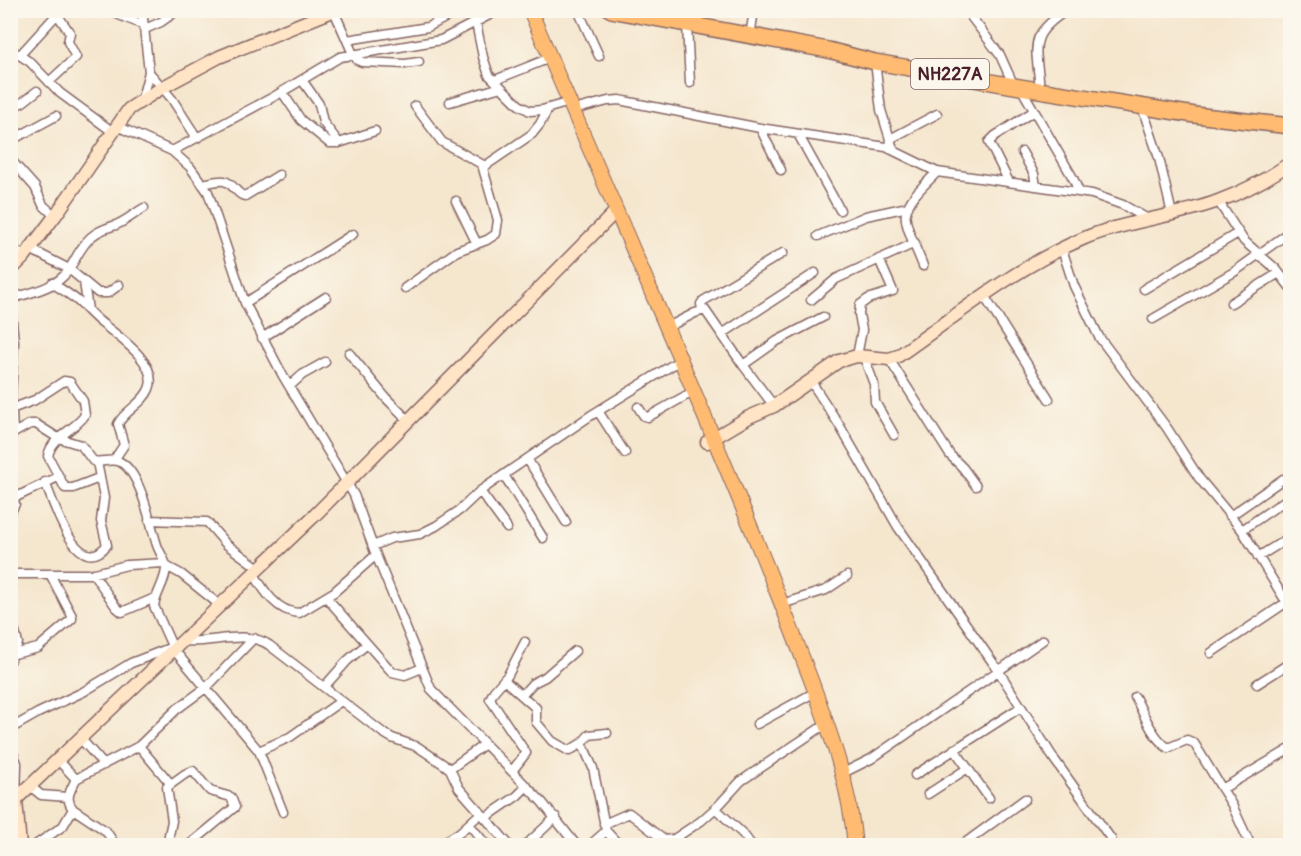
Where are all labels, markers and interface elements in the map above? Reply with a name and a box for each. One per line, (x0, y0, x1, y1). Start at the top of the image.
road number: NH227A (911, 59, 989, 89)

